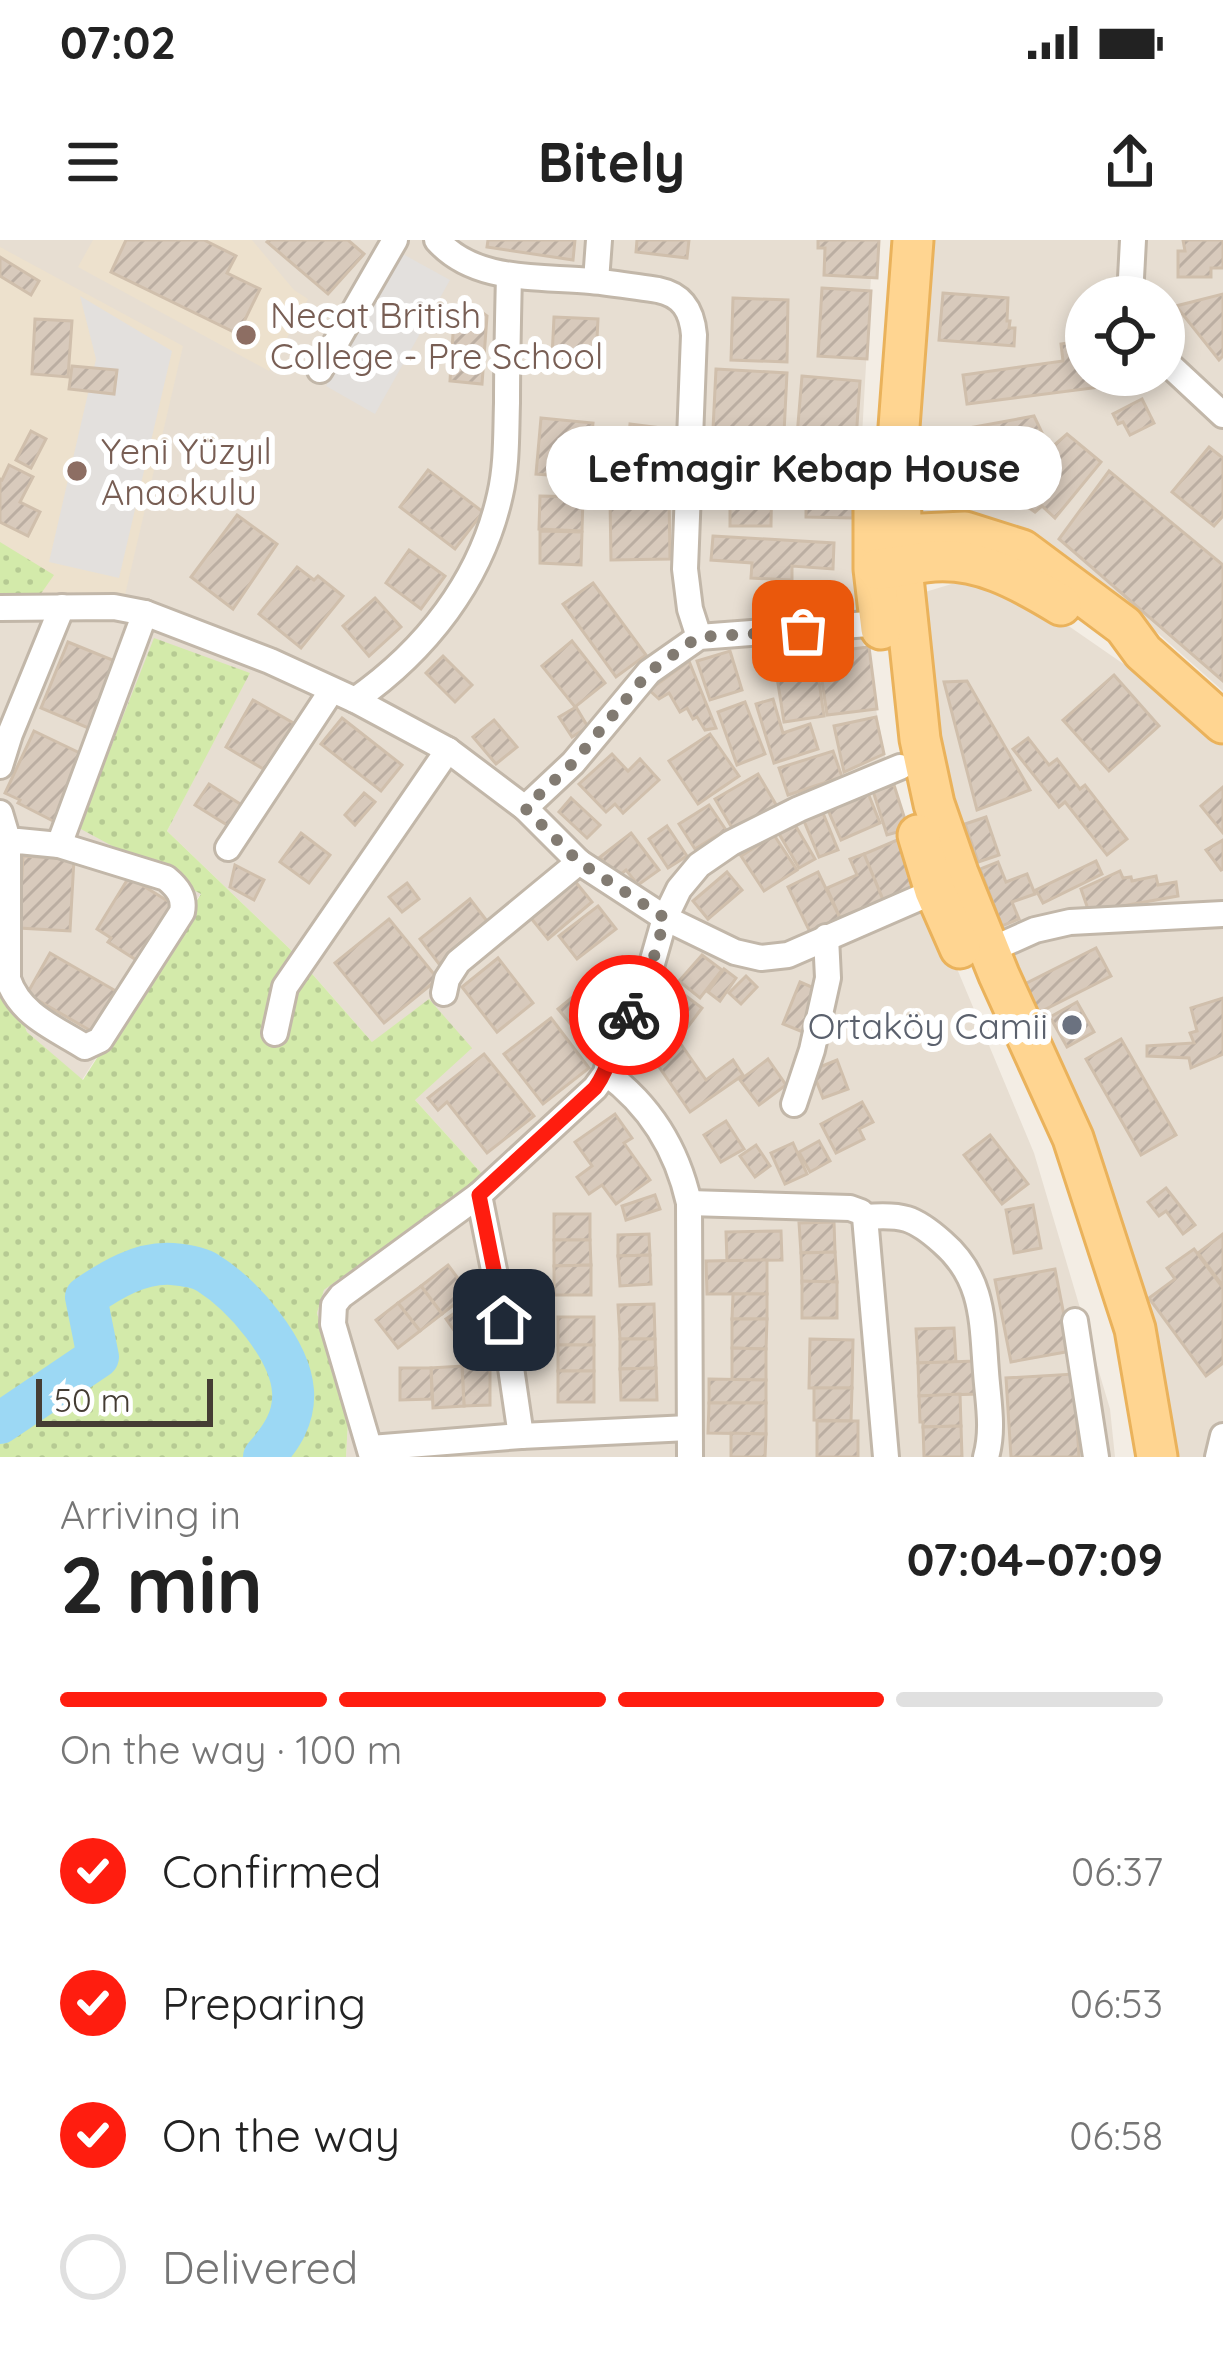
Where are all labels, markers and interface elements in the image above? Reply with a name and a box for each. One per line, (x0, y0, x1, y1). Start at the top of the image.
text: 07:02 (60, 14, 176, 70)
text: Bitely (538, 128, 685, 196)
icon: menu (60, 129, 126, 195)
icon: share (1097, 129, 1163, 195)
map controls (1065, 276, 1185, 396)
button: locate (1065, 276, 1185, 396)
place label: Necat British College - Pre School (270, 292, 603, 378)
marker: Necat British College - Pre School (233, 322, 259, 348)
callout: Lefmagir Kebap House (545, 427, 1061, 511)
place label: Yeni Yüzyıl Anaokulu (101, 428, 272, 514)
text: Lefmagir Kebap House (587, 443, 1021, 492)
marker: Yeni Yüzyıl Anaokulu (64, 458, 90, 484)
pin (752, 580, 854, 682)
icon: bag (770, 598, 836, 664)
courier (569, 955, 689, 1075)
icon: bike (596, 982, 662, 1048)
place label: Ortaköy Camii (808, 1003, 1048, 1048)
marker: Ortaköy Camii (1059, 1012, 1085, 1038)
pin (453, 1269, 555, 1371)
icon: home (471, 1287, 537, 1353)
scale bar (36, 1373, 213, 1426)
text: 50 m (54, 1379, 131, 1420)
text: Arriving in (60, 1490, 241, 1539)
text: 07:04–07:09 (907, 1531, 1163, 1587)
text: 2 min (60, 1535, 263, 1633)
text: On the way · 100 m (60, 1725, 402, 1774)
icon: check (60, 1838, 126, 1904)
text: Confirmed (162, 1843, 381, 1899)
text: 06:37 (1071, 1847, 1163, 1896)
icon: check (60, 1970, 126, 2036)
text: Preparing (162, 1975, 366, 2031)
text: 06:53 (1070, 1979, 1163, 2028)
icon: check (60, 2102, 126, 2168)
text: On the way (162, 2107, 400, 2163)
text: 06:58 (1069, 2111, 1163, 2160)
text: Delivered (162, 2239, 358, 2295)

